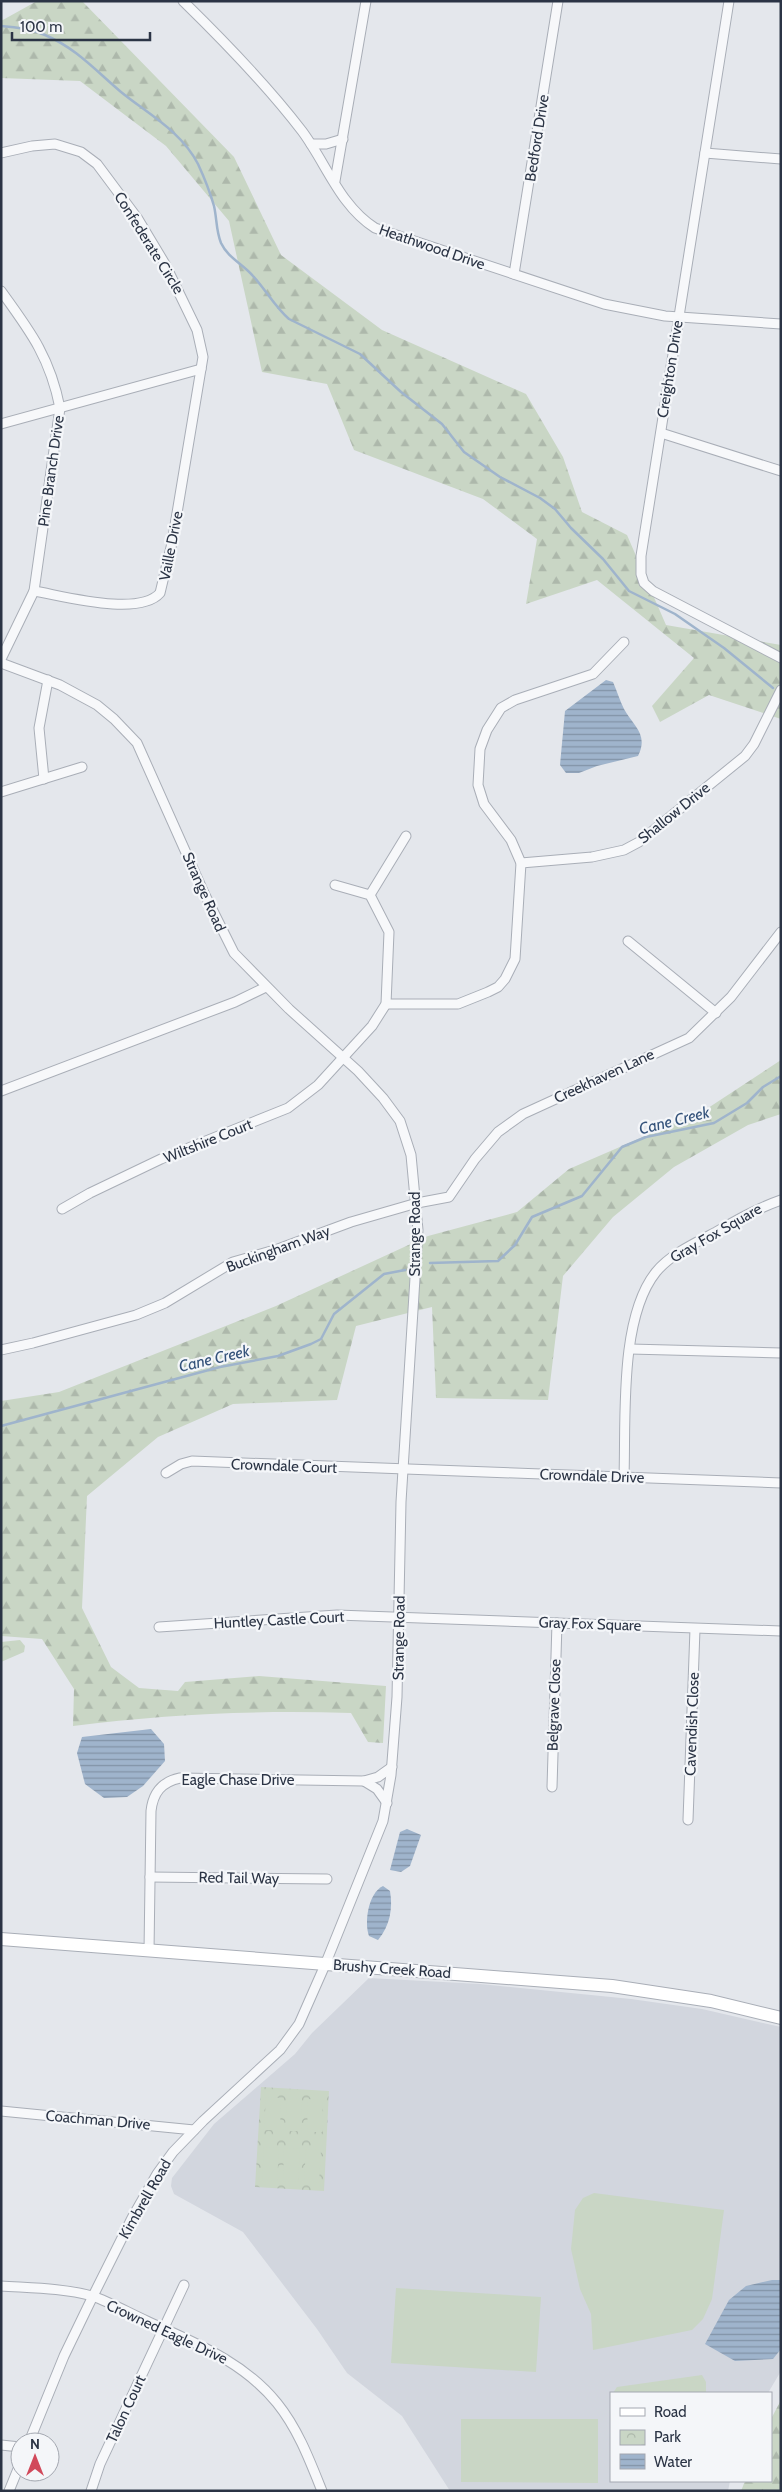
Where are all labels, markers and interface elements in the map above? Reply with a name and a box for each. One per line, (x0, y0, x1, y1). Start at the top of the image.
scale bar (12, 10, 150, 42)
text: 100 m (20, 18, 62, 36)
street label: Bedford Drive (521, 93, 553, 183)
street label: Confederate Circle (110, 189, 188, 298)
street label: Heathwood Drive (377, 220, 488, 274)
street label: Creighton Drive (653, 319, 687, 419)
street label: Pine Branch Drive (34, 414, 68, 528)
street label: Vaille Drive (155, 509, 187, 582)
street label: Shallow Drive (634, 778, 714, 847)
street label: Strange Road (179, 850, 229, 934)
street label: Creekhaven Lane (551, 1045, 657, 1107)
water label: Cane Creek (637, 1102, 712, 1138)
street label: Wiltshire Court (161, 1115, 255, 1167)
street label: Strange Road (406, 1192, 424, 1276)
street label: Gray Fox Square (667, 1199, 765, 1266)
street label: Buckingham Way (224, 1222, 333, 1276)
water label: Cane Creek (177, 1341, 252, 1376)
street label: Crowndale Court (231, 1455, 337, 1477)
street label: Crowndale Drive (539, 1465, 645, 1487)
street label: Strange Road (389, 1595, 409, 1681)
street label: Huntley Castle Court (213, 1608, 345, 1632)
street label: Gray Fox Square (538, 1613, 642, 1635)
street label: Belgrave Close (543, 1658, 565, 1751)
street label: Cavendish Close (681, 1672, 703, 1776)
street label: Eagle Chase Drive (182, 1771, 295, 1789)
street label: Red Tail Way (199, 1868, 280, 1888)
street label: Brushy Creek Road (332, 1956, 452, 1982)
street label: Coachman Drive (45, 2106, 151, 2134)
street label: Kimbrell Road (115, 2156, 175, 2242)
street label: Crowned Eagle Drive (104, 2296, 231, 2368)
street label: Talon Court (102, 2372, 150, 2446)
legend (610, 2392, 772, 2482)
text: Road (654, 2403, 687, 2421)
text: Park (654, 2428, 681, 2446)
north arrow (10, 2432, 60, 2482)
text: N (30, 2435, 40, 2453)
text: Water (654, 2453, 692, 2471)

